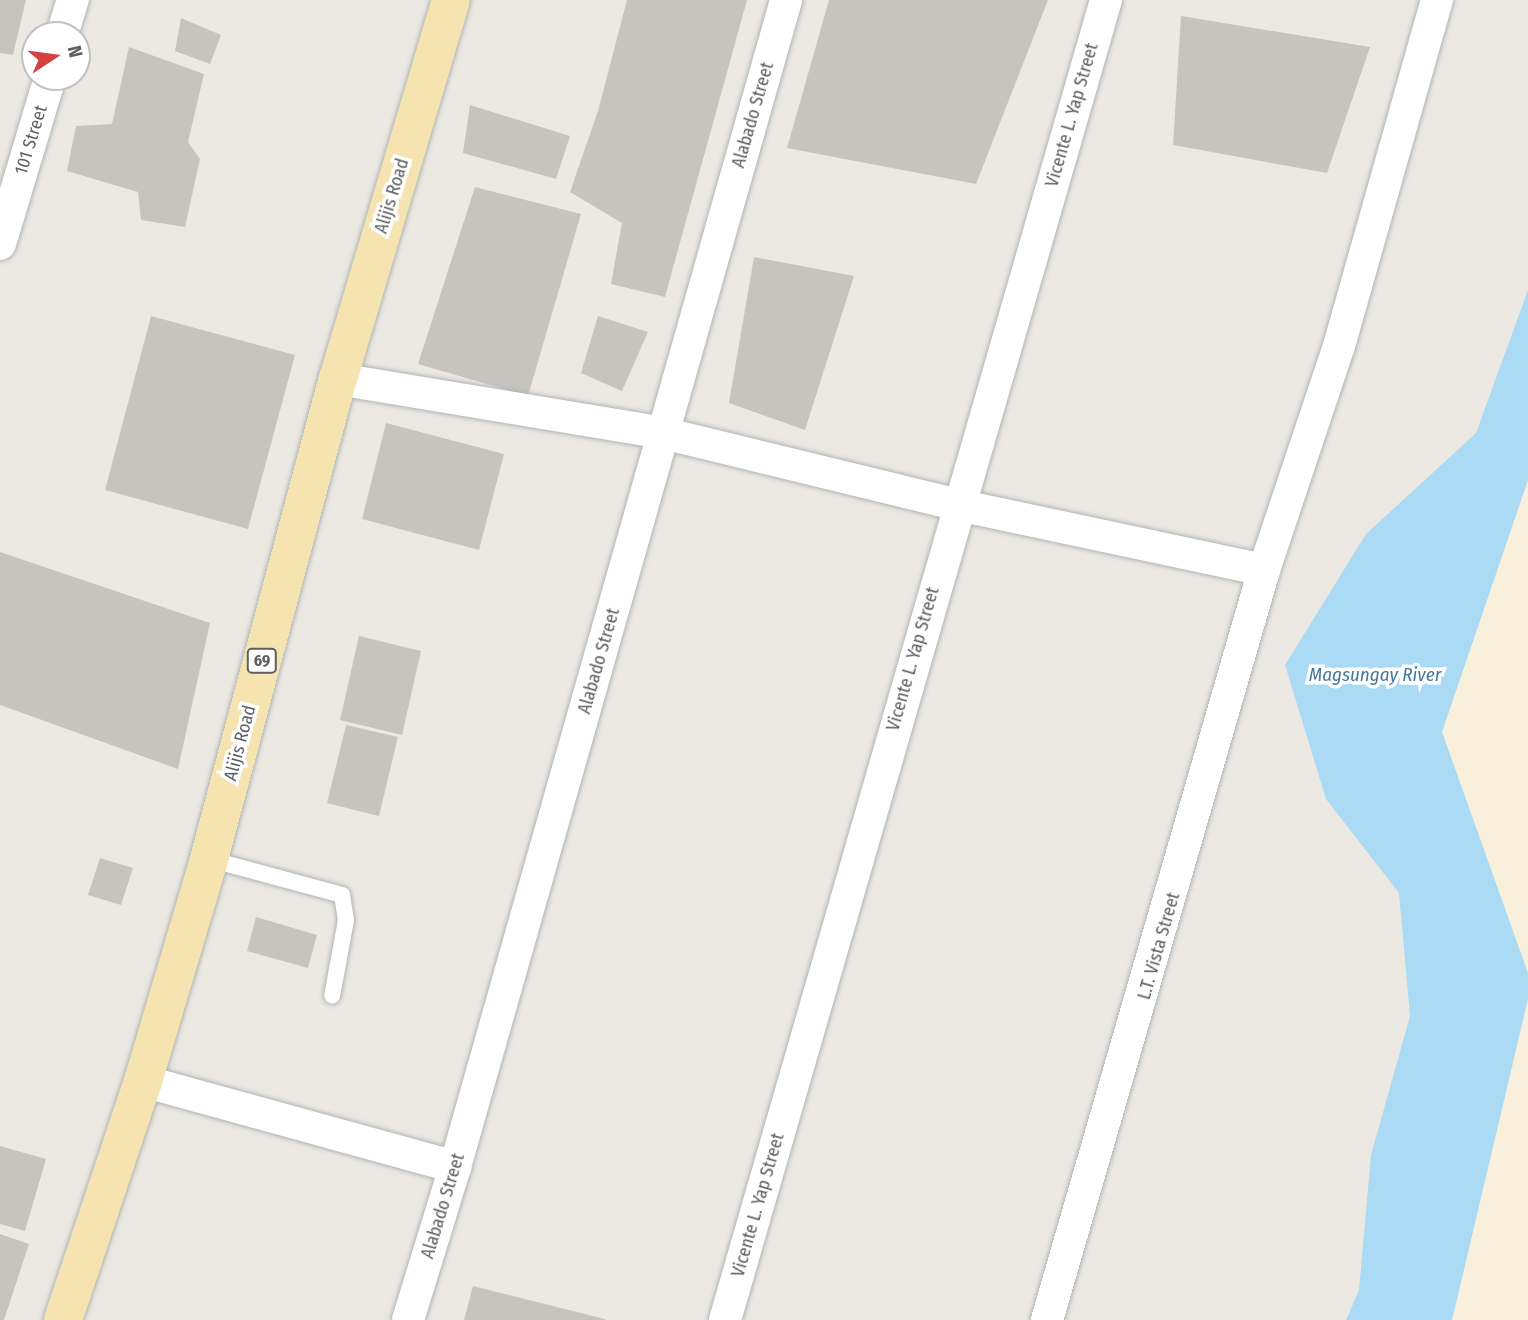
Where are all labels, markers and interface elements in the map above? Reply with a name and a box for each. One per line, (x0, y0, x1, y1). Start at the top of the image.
north arrow (21, 21, 91, 91)
street label: Vicente L. Yap Street (1041, 41, 1103, 189)
text: N (63, 43, 87, 60)
street label: Alabado Street (728, 60, 778, 170)
street label: 101 Street (10, 103, 52, 177)
street label: Alijis Road (370, 156, 414, 236)
street label: Vicente L. Yap Street (882, 585, 944, 733)
street label: Alabado Street (574, 606, 624, 716)
road number: 69 (246, 648, 278, 674)
water label: Magsungay River (1309, 664, 1441, 686)
street label: Alijis Road (220, 703, 260, 783)
street label: L.T. Vista Street (1133, 890, 1185, 1002)
street label: Vicente L. Yap Street (727, 1131, 789, 1279)
street label: Alabado Street (417, 1151, 469, 1261)

